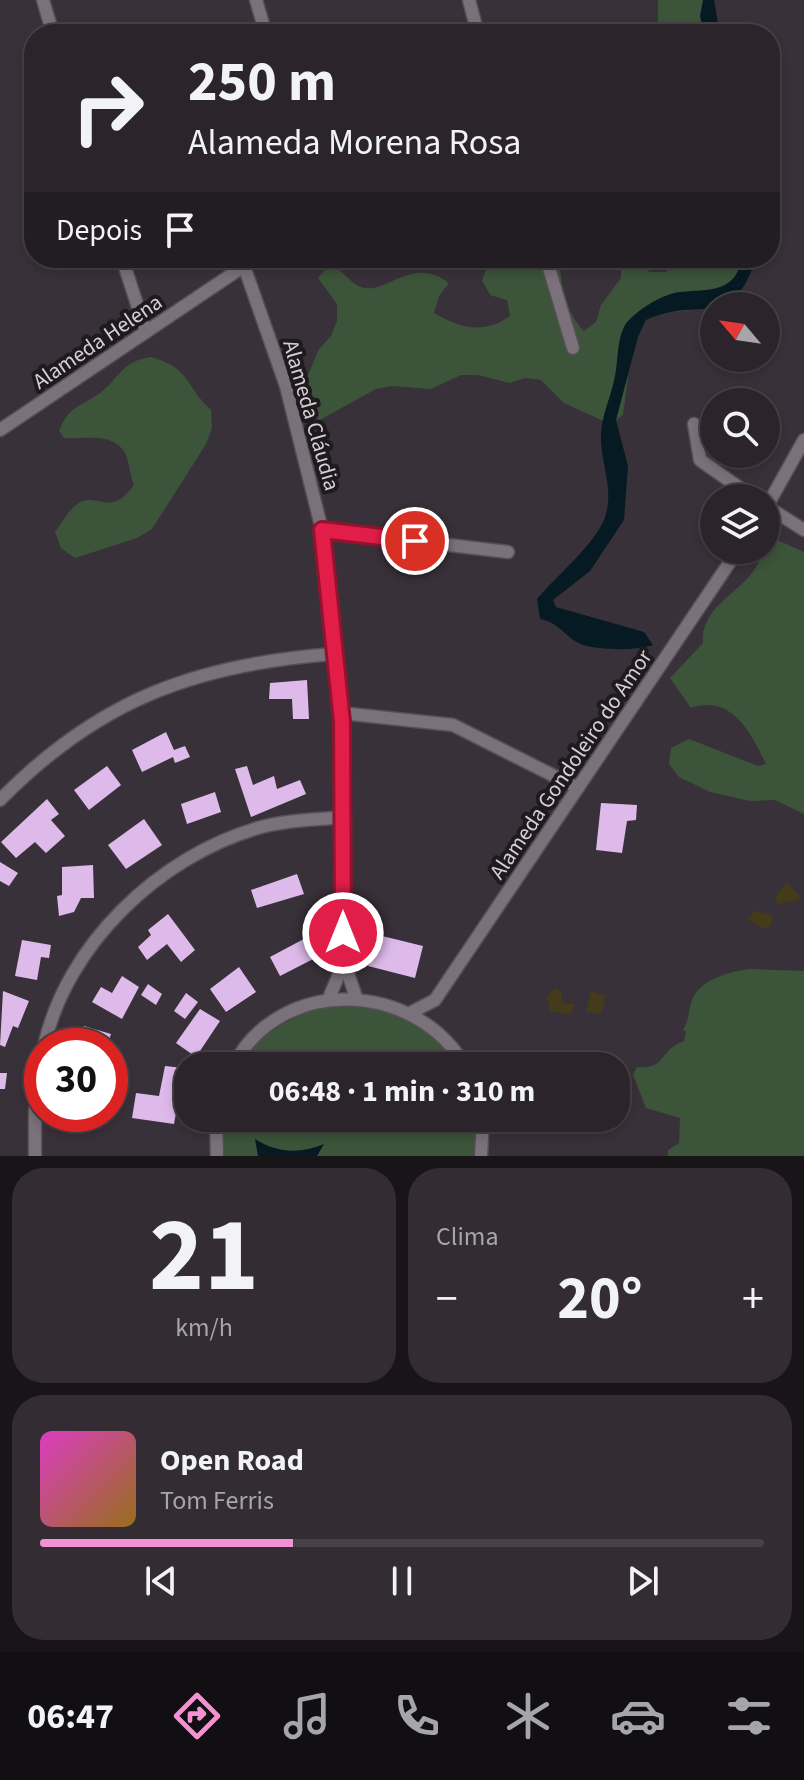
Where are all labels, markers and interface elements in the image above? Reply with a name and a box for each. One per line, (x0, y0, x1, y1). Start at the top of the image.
text: 250 m (188, 43, 336, 122)
icon: right (56, 56, 160, 160)
text: Alameda Morena Rosa (188, 117, 521, 168)
icon: arrive (158, 208, 202, 252)
text: Depois (56, 209, 142, 252)
street label: Alameda Helena (26, 287, 169, 397)
north arrow (700, 292, 780, 372)
map controls (700, 292, 780, 564)
street label: Alameda Cláudia (274, 336, 348, 494)
button: search (700, 388, 780, 468)
button: layers (700, 484, 780, 564)
pin (381, 507, 449, 575)
icon: arrive (393, 519, 437, 563)
street label: Alameda Gondoleiro do Amor (482, 643, 660, 886)
position arrow (301, 891, 385, 975)
speed limit sign: 30 (24, 1028, 128, 1132)
text: 06:48 · 1 min · 310 m (269, 1070, 535, 1113)
text: 21 (149, 1183, 259, 1331)
text: Clima (436, 1218, 499, 1255)
text: 20° (557, 1257, 643, 1342)
text: − (436, 1268, 458, 1331)
text: + (742, 1268, 764, 1331)
text: km/h (175, 1309, 233, 1346)
text: Open Road (160, 1439, 304, 1482)
text: Tom Ferris (160, 1482, 274, 1519)
icon: previous (139, 1559, 183, 1603)
icon: pause (380, 1559, 424, 1603)
icon: next (621, 1559, 665, 1603)
icon: directions (169, 1688, 225, 1744)
icon: music (279, 1688, 335, 1744)
icon: phone (389, 1688, 445, 1744)
icon: climate (500, 1688, 556, 1744)
icon: car (610, 1688, 666, 1744)
icon: filters (721, 1688, 777, 1744)
text: 06:47 (27, 1691, 114, 1742)

